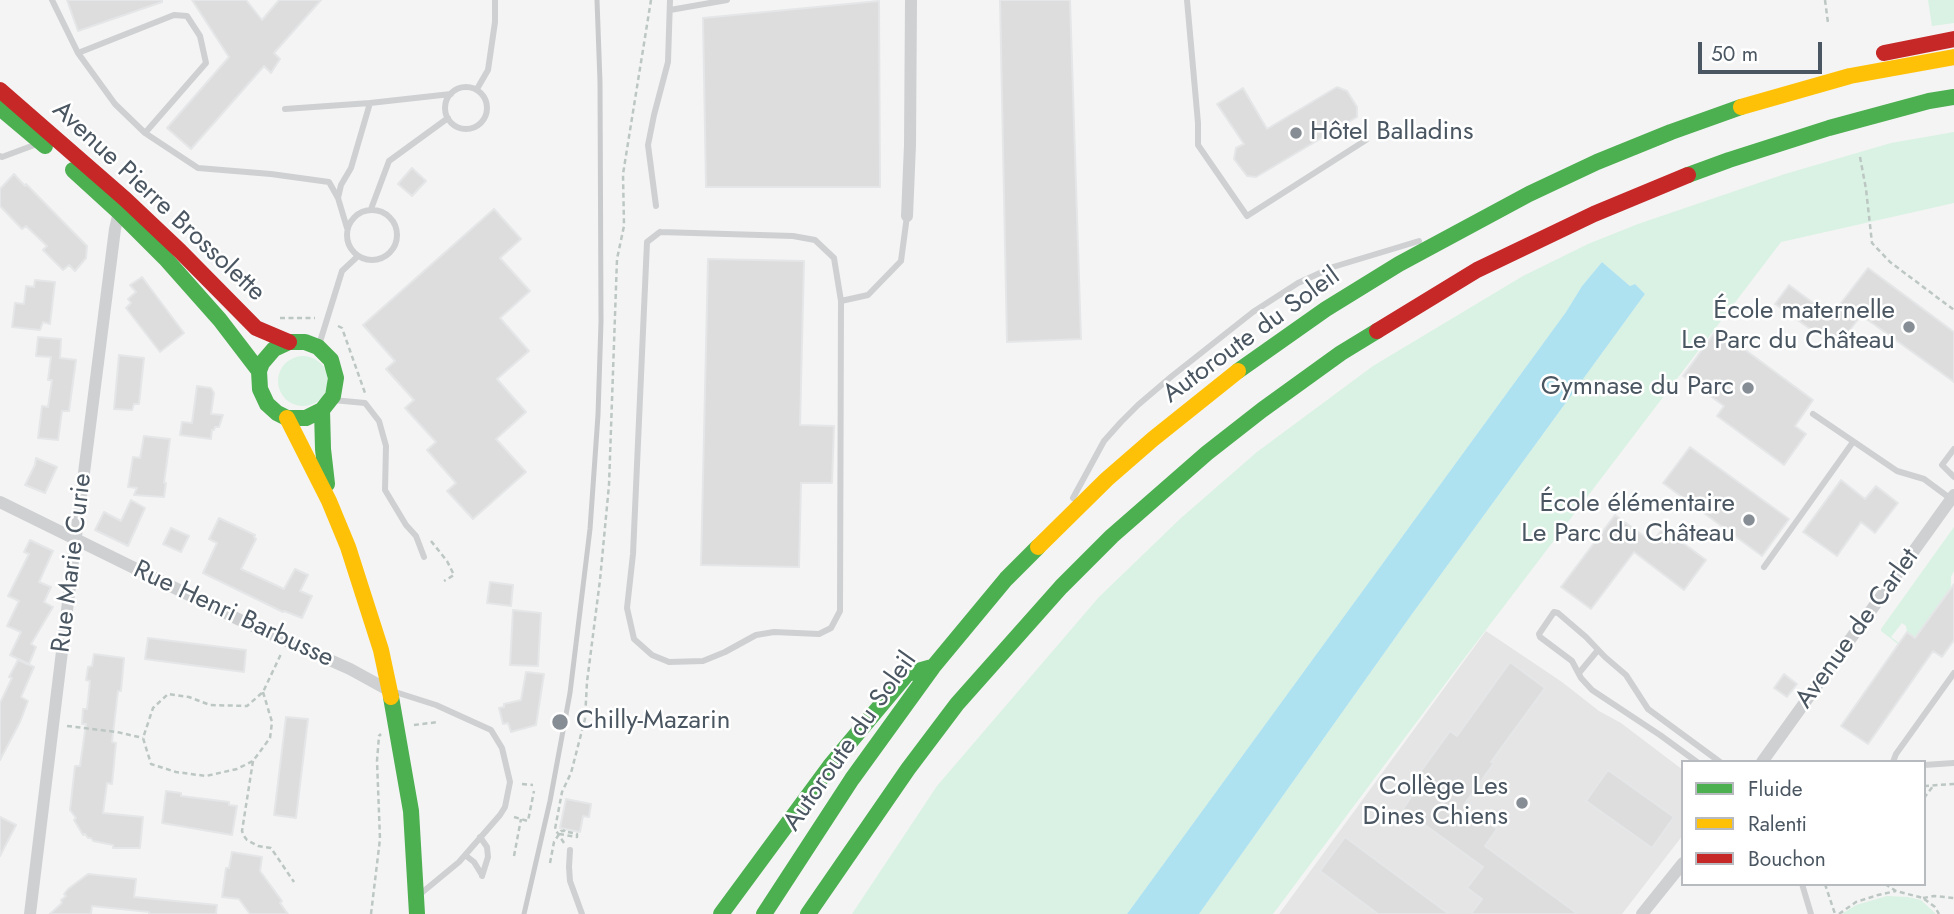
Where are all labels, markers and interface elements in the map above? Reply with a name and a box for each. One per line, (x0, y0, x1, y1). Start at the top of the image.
scale bar (1702, 28, 1826, 72)
text: 50 m (1711, 39, 1758, 69)
street label: Avenue Pierre Brossolette (45, 95, 271, 309)
place label: Hôtel Balladins (1310, 117, 1473, 149)
marker: Hôtel Balladins (1288, 125, 1304, 141)
street label: Autoroute du Soleil (1157, 261, 1347, 411)
place label: École maternelle Le Parc du Château (1681, 296, 1895, 358)
marker: École maternelle Le Parc du Château (1901, 319, 1917, 335)
place label: Gymnase du Parc (1541, 372, 1734, 404)
marker: Gymnase du Parc (1740, 380, 1756, 396)
street label: Rue Marie Curie (47, 472, 99, 654)
place label: École élémentaire Le Parc du Château (1521, 489, 1735, 550)
marker: École élémentaire Le Parc du Château (1741, 512, 1757, 528)
street label: Avenue de Carlet (1790, 543, 1926, 715)
street label: Rue Henri Barbusse (128, 555, 338, 675)
street label: Autoroute du Soleil (778, 646, 924, 838)
place label: Chilly-Mazarin (576, 706, 730, 738)
marker: Chilly-Mazarin (550, 712, 570, 732)
legend (1681, 760, 1926, 886)
place label: Collège Les Dines Chiens (1363, 772, 1508, 834)
text: Fluide (1748, 774, 1803, 804)
marker: Collège Les Dines Chiens (1514, 795, 1530, 811)
text: Ralenti (1748, 809, 1807, 839)
text: Bouchon (1748, 844, 1826, 874)

